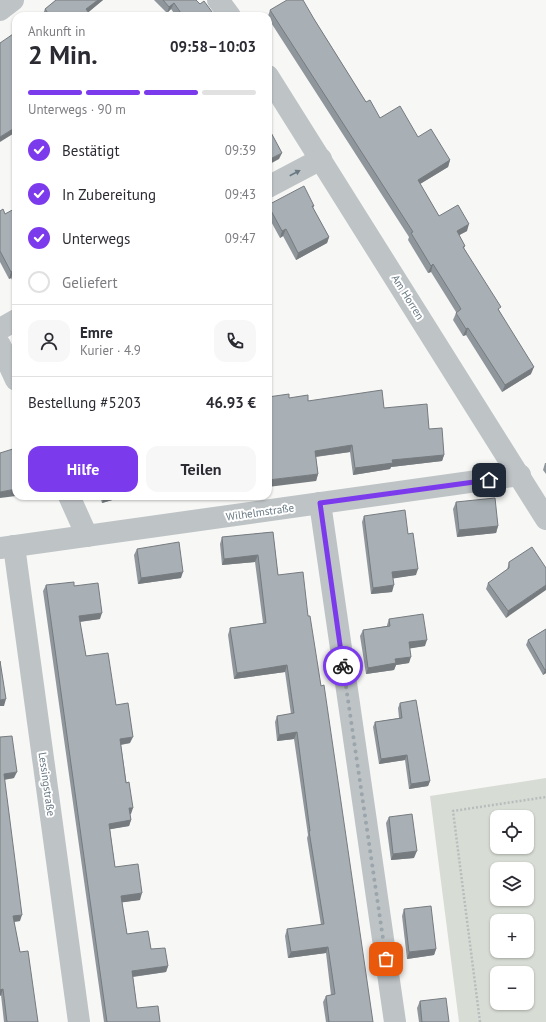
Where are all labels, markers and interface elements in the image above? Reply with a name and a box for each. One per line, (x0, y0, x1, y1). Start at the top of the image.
text: Ankunft in (28, 23, 85, 40)
text: 09:58–10:03 (170, 37, 256, 56)
text: 2 Min. (28, 38, 98, 71)
text: Unterwegs · 90 m (28, 101, 126, 118)
icon: check (28, 139, 50, 161)
text: Bestätigt (62, 141, 119, 160)
text: 09:39 (225, 142, 256, 159)
one-way arrow (289, 170, 300, 177)
icon: check (28, 183, 50, 205)
text: In Zubereitung (62, 185, 156, 204)
text: 09:43 (225, 186, 256, 203)
icon: check (28, 227, 50, 249)
text: Unterwegs (62, 229, 130, 248)
text: 09:47 (225, 230, 256, 247)
street label: Am Horren (389, 272, 427, 322)
text: Geliefert (62, 273, 118, 292)
button: person (28, 320, 70, 362)
button: phone (214, 320, 256, 362)
text: Emre (80, 323, 113, 342)
text: Kurier · 4.9 (80, 342, 141, 359)
text: Bestellung #5203 (28, 393, 141, 412)
text: 46.93 € (206, 393, 256, 412)
button: Hilfe (28, 446, 138, 492)
button: Teilen (146, 446, 256, 492)
pin (472, 463, 506, 497)
icon: home (478, 469, 500, 491)
street label: Wilhelmstraße (225, 500, 295, 524)
courier (323, 646, 363, 686)
icon: bike (332, 655, 354, 677)
street label: Lessingstraße (36, 751, 58, 817)
map controls (490, 810, 534, 1010)
button: locate (490, 810, 534, 854)
button: layers (490, 862, 534, 906)
button: + (490, 914, 534, 958)
pin (369, 942, 403, 976)
icon: bag (375, 948, 397, 970)
button: − (490, 966, 534, 1010)

